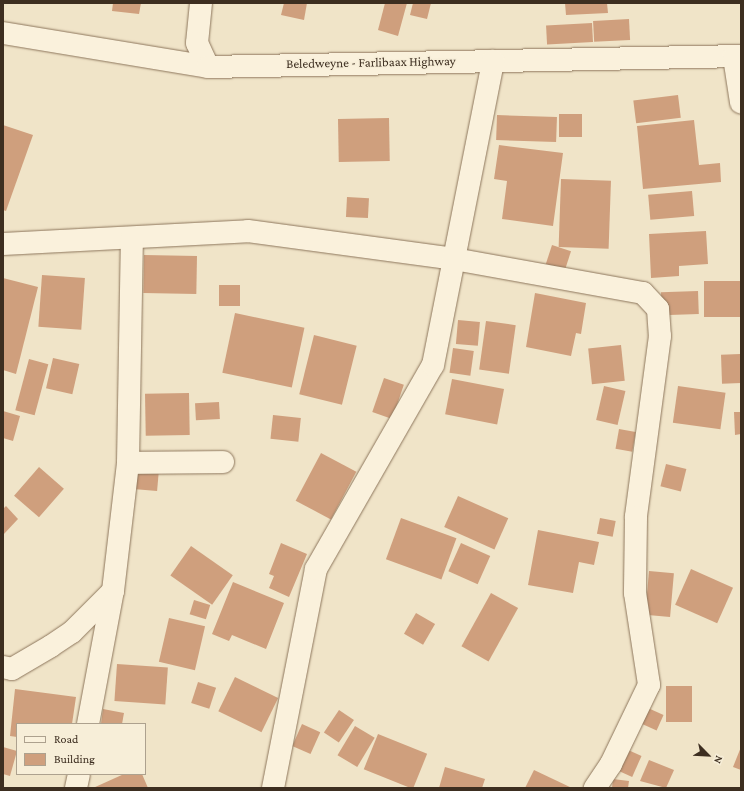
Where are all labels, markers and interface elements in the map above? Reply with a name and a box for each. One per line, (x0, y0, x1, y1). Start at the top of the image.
street label: Beledweyne - Farlibaax Highway (286, 54, 456, 72)
legend (16, 723, 146, 775)
text: Road (54, 732, 78, 746)
north arrow (688, 735, 728, 775)
text: Building (54, 752, 95, 766)
text: N (712, 754, 726, 766)

